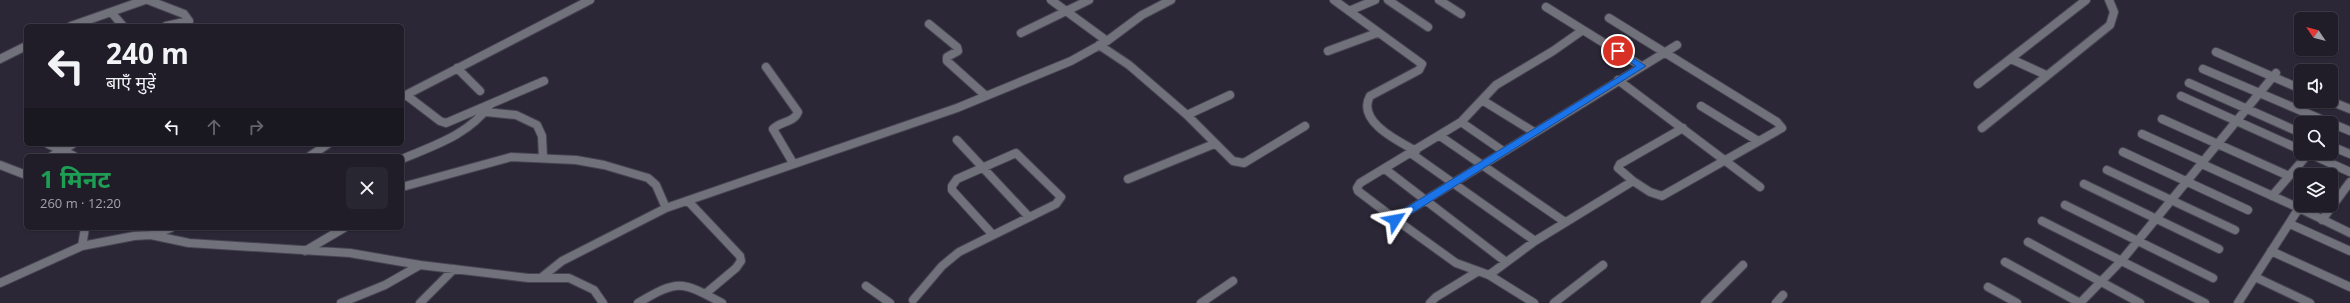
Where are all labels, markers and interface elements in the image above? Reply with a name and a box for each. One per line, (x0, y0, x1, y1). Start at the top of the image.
north arrow (2294, 12, 2338, 56)
map controls (2294, 12, 2338, 212)
text: 240 m (106, 34, 189, 72)
pin (1601, 34, 1635, 68)
icon: left (40, 40, 92, 92)
icon: arrive (1607, 40, 1629, 62)
button: sound (2294, 64, 2338, 108)
text: बाएँ मुड़ें (106, 70, 156, 94)
icon: left (161, 116, 183, 138)
icon: ahead (203, 116, 225, 138)
icon: right (245, 116, 267, 138)
button: search (2294, 116, 2338, 160)
text: 1 मिनट (40, 162, 110, 195)
button: close (346, 167, 388, 209)
button: layers (2294, 168, 2338, 212)
text: 260 m · 12:20 (40, 194, 121, 212)
position arrow (1374, 199, 1416, 241)

